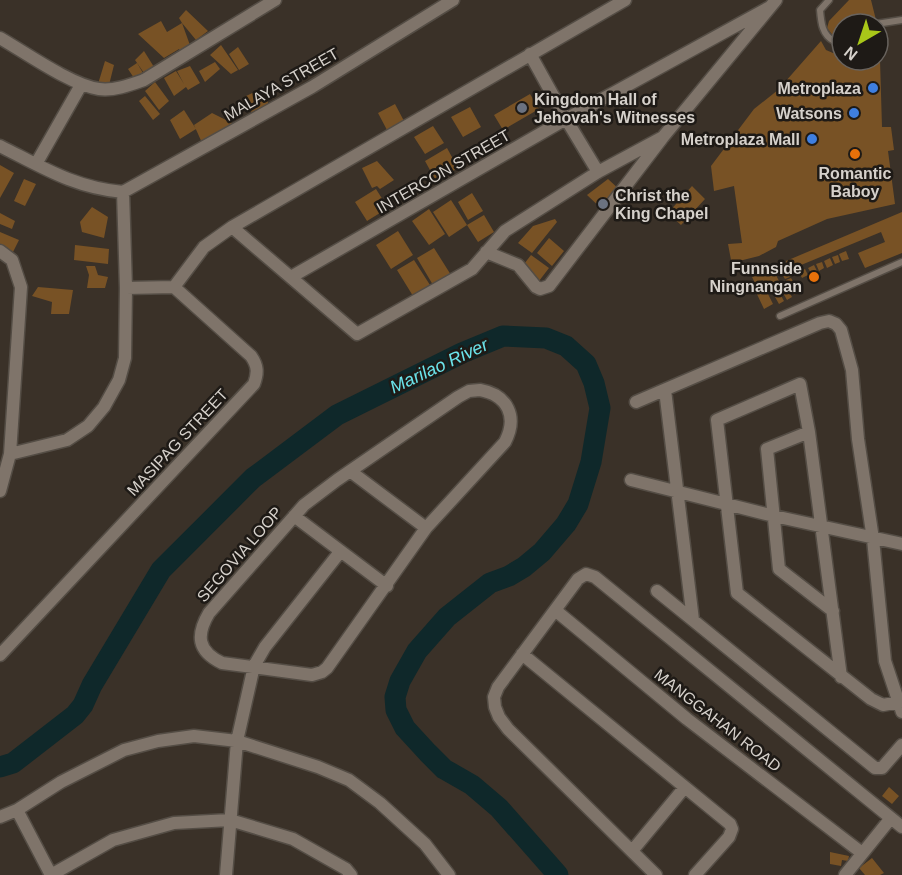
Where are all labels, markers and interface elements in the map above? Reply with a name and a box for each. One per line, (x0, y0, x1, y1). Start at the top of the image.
north arrow (830, 12, 890, 72)
text: N (841, 43, 861, 64)
street label: MALAYA STREET (221, 45, 342, 124)
place label: Metroplaza (777, 80, 861, 97)
marker: Metroplaza (866, 81, 880, 95)
place label: Kingdom Hall of Jehovah's Witnesses (534, 91, 695, 126)
marker: Kingdom Hall of Jehovah's Witnesses (515, 101, 529, 115)
place label: Watsons (776, 105, 842, 122)
marker: Watsons (847, 106, 861, 120)
street label: INTERCON STREET (374, 126, 513, 217)
place label: Metroplaza Mall (681, 131, 800, 148)
marker: Metroplaza Mall (805, 132, 819, 146)
marker: Romantic Baboy (848, 147, 862, 161)
place label: Romantic Baboy (819, 165, 892, 200)
place label: Christ the King Chapel (615, 187, 708, 222)
marker: Christ the King Chapel (596, 197, 610, 211)
place label: Funnside Ningnangan (710, 260, 802, 295)
marker: Funnside Ningnangan (807, 270, 821, 284)
water label: Marilao River (387, 334, 492, 397)
street label: MASIPAG STREET (124, 385, 231, 499)
street label: SEGOVIA LOOP (194, 503, 285, 605)
street label: MANGGAHAN ROAD (651, 666, 784, 775)

